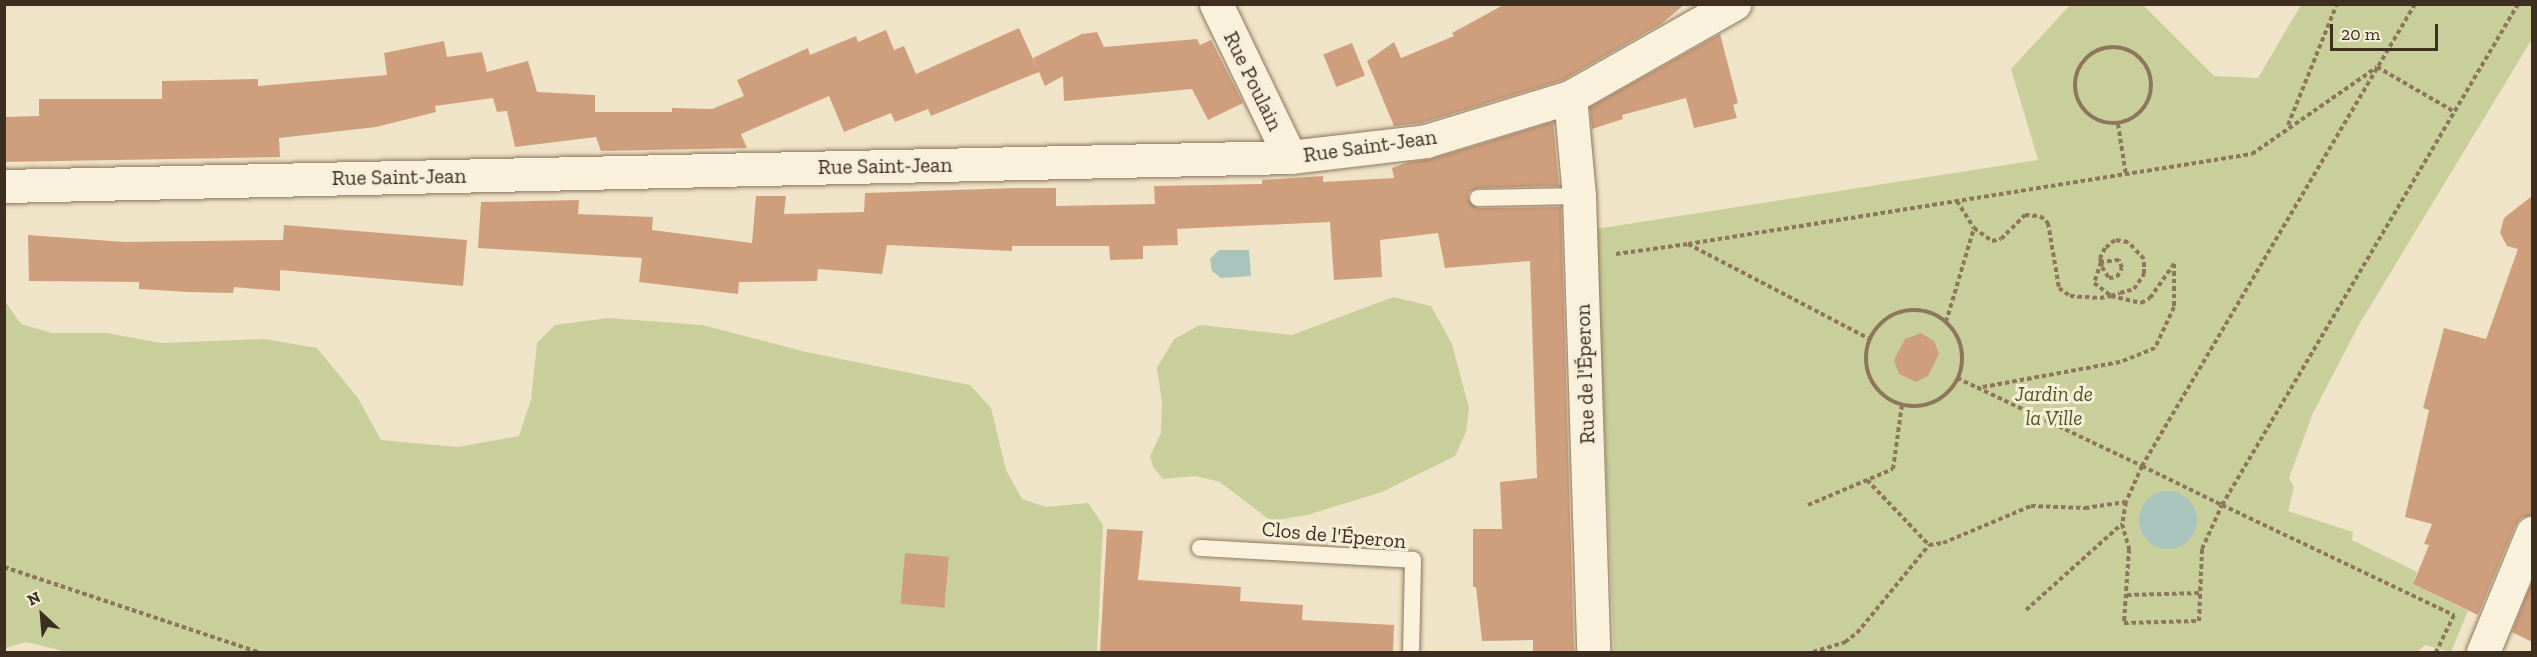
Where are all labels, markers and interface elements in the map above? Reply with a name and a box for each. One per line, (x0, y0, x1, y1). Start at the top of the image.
scale bar (2333, 12, 2441, 50)
text: 20 m (2341, 23, 2380, 45)
street label: Rue Poulain (1218, 27, 1288, 135)
street label: Rue Saint-Jean (1302, 124, 1438, 168)
street label: Rue Saint-Jean (818, 152, 952, 180)
street label: Rue Saint-Jean (332, 163, 466, 191)
street label: Rue de l'Éperon (1570, 303, 1600, 445)
park label: Jardin de la Ville (2015, 381, 2093, 431)
street label: Clos de l'Éperon (1261, 516, 1407, 554)
north arrow (12, 585, 72, 645)
text: N (24, 587, 44, 610)

